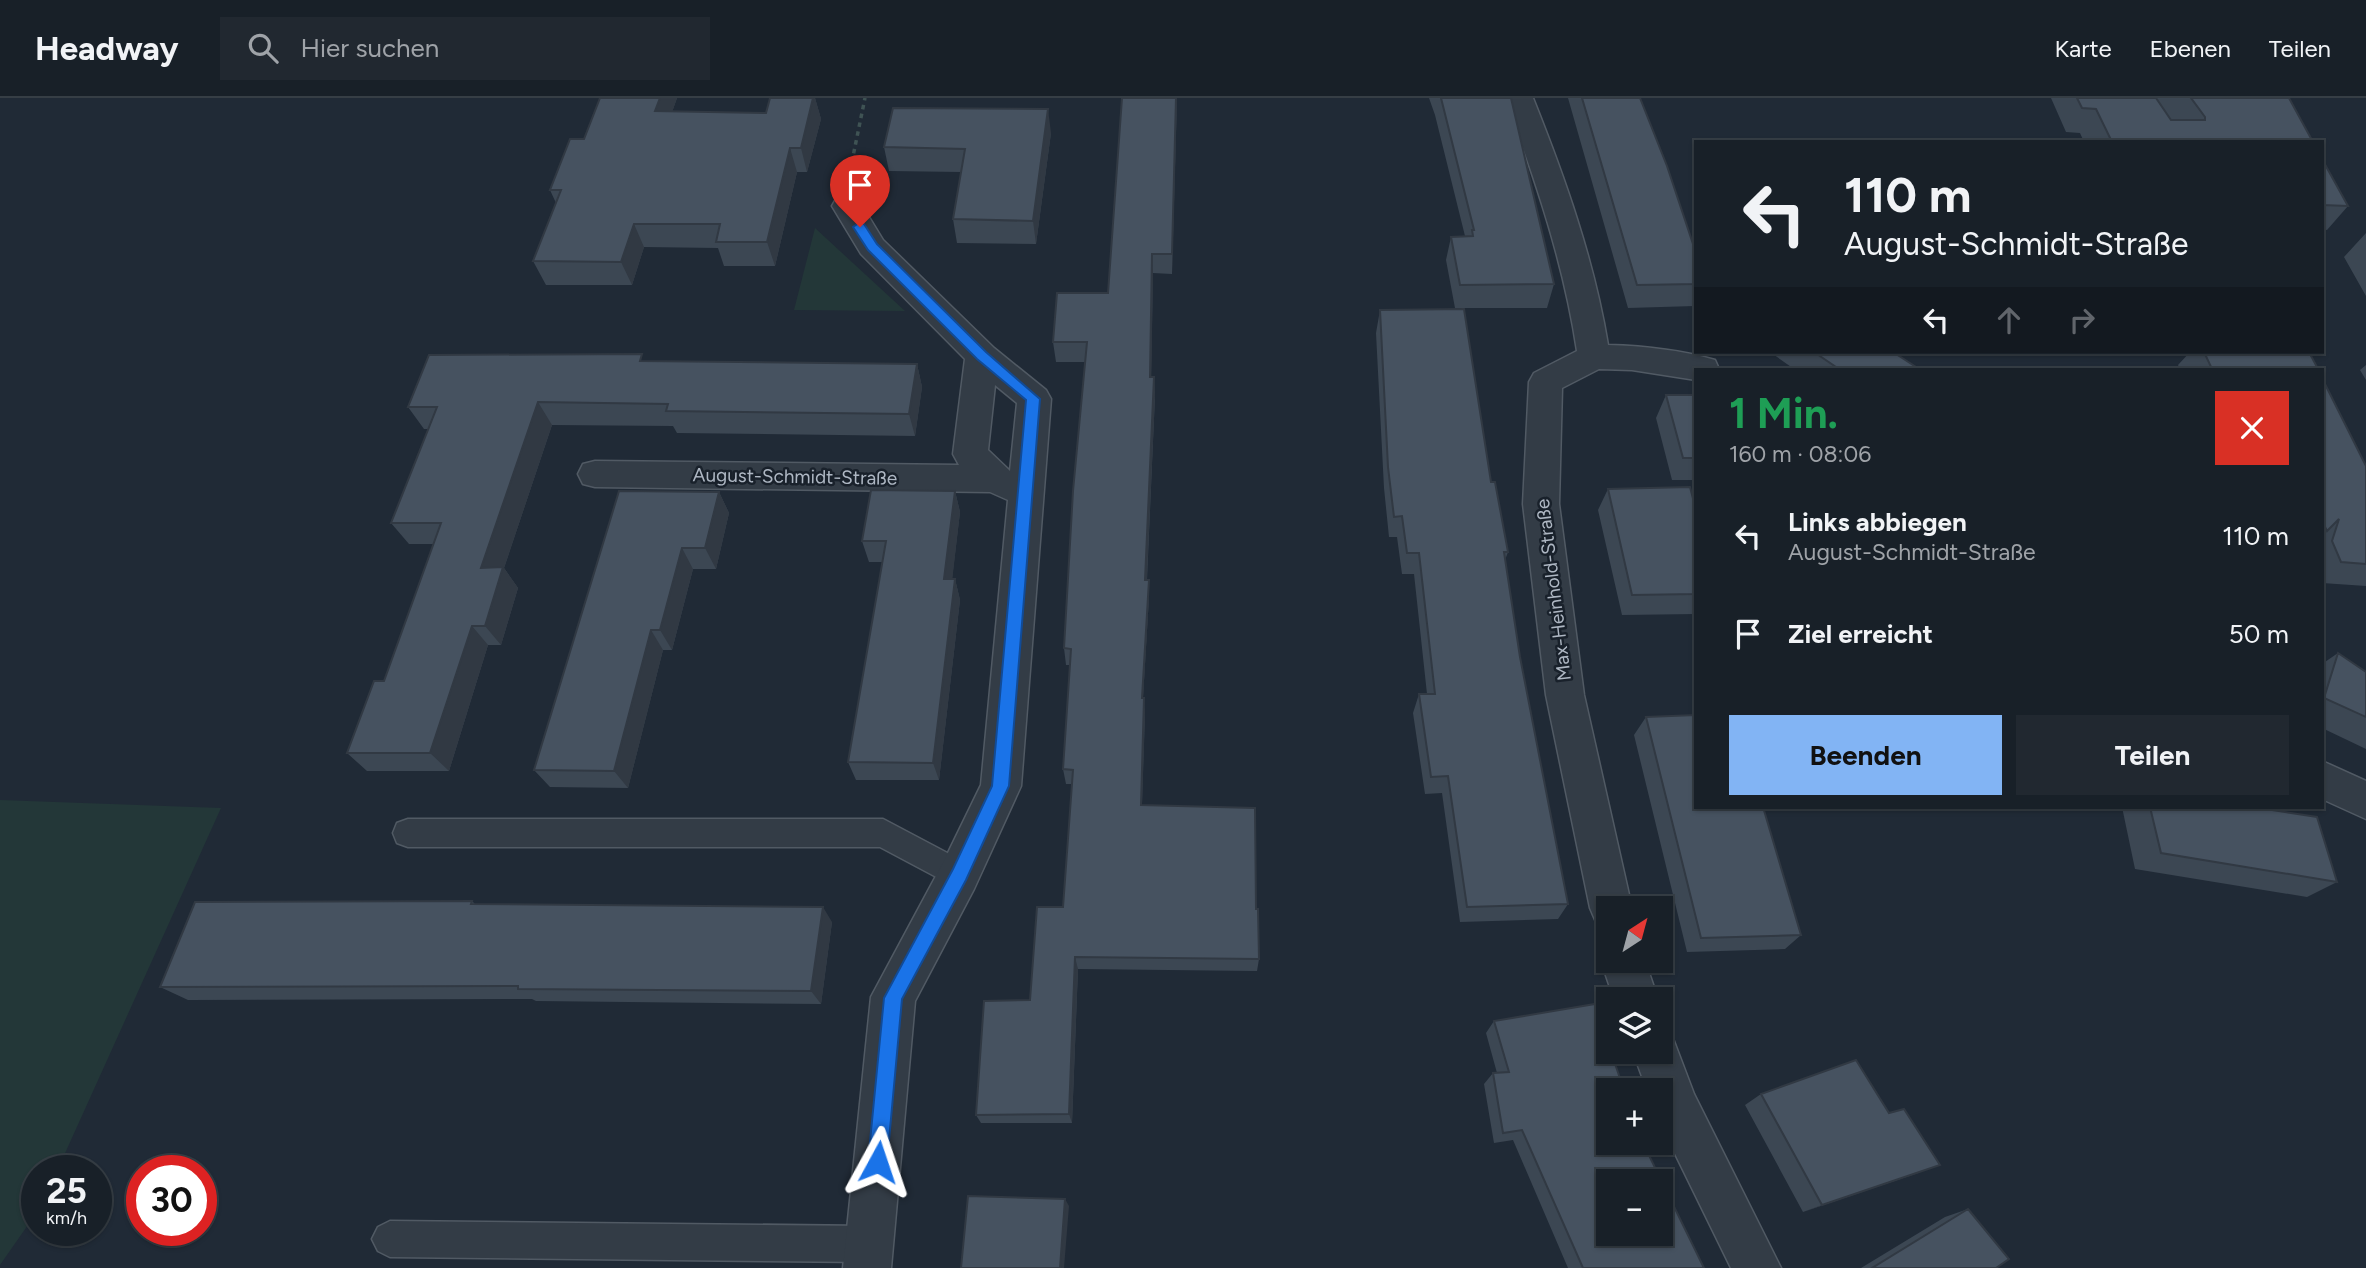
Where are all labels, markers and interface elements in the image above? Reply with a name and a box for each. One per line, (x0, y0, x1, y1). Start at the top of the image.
search box (220, 17, 710, 80)
text: Headway (35, 29, 178, 68)
icon: search (244, 29, 282, 67)
text: Hier suchen (300, 32, 439, 64)
text: Karte (2055, 34, 2112, 63)
text: Ebenen (2150, 34, 2231, 63)
text: Teilen (2269, 34, 2331, 63)
pin (830, 155, 890, 227)
text: 110 m (1844, 165, 1972, 224)
icon: arrive (841, 166, 879, 204)
icon: left (1729, 168, 1820, 259)
text: August-Schmidt-Straße (1844, 225, 2189, 263)
icon: left (1917, 301, 1955, 339)
icon: ahead (1990, 301, 2028, 339)
icon: right (2063, 301, 2101, 339)
text: 1 Min. (1729, 388, 1838, 439)
button: close (2215, 391, 2289, 465)
text: 160 m · 08:06 (1729, 440, 1871, 468)
street label: August-Schmidt-Straße (693, 463, 897, 490)
street label: Max-Heinhold-Straße (1531, 498, 1576, 682)
text: Links abbiegen (1788, 506, 1967, 538)
icon: left (1729, 517, 1767, 555)
text: 110 m (2222, 520, 2289, 552)
text: August-Schmidt-Straße (1788, 538, 2036, 566)
icon: arrive (1729, 615, 1767, 653)
text: Ziel erreicht (1788, 618, 1933, 650)
text: 50 m (2229, 618, 2289, 650)
button: Beenden (1729, 715, 2002, 795)
button: Teilen (2016, 715, 2289, 795)
north arrow (1596, 896, 1673, 973)
map controls (1596, 896, 1673, 1246)
button: layers (1596, 987, 1673, 1064)
button: + (1596, 1078, 1673, 1155)
position arrow (841, 1125, 915, 1199)
speed limit sign: 30 (126, 1155, 217, 1246)
button: − (1596, 1169, 1673, 1246)
text: 25 (46, 1170, 87, 1212)
text: km/h (46, 1207, 87, 1229)

